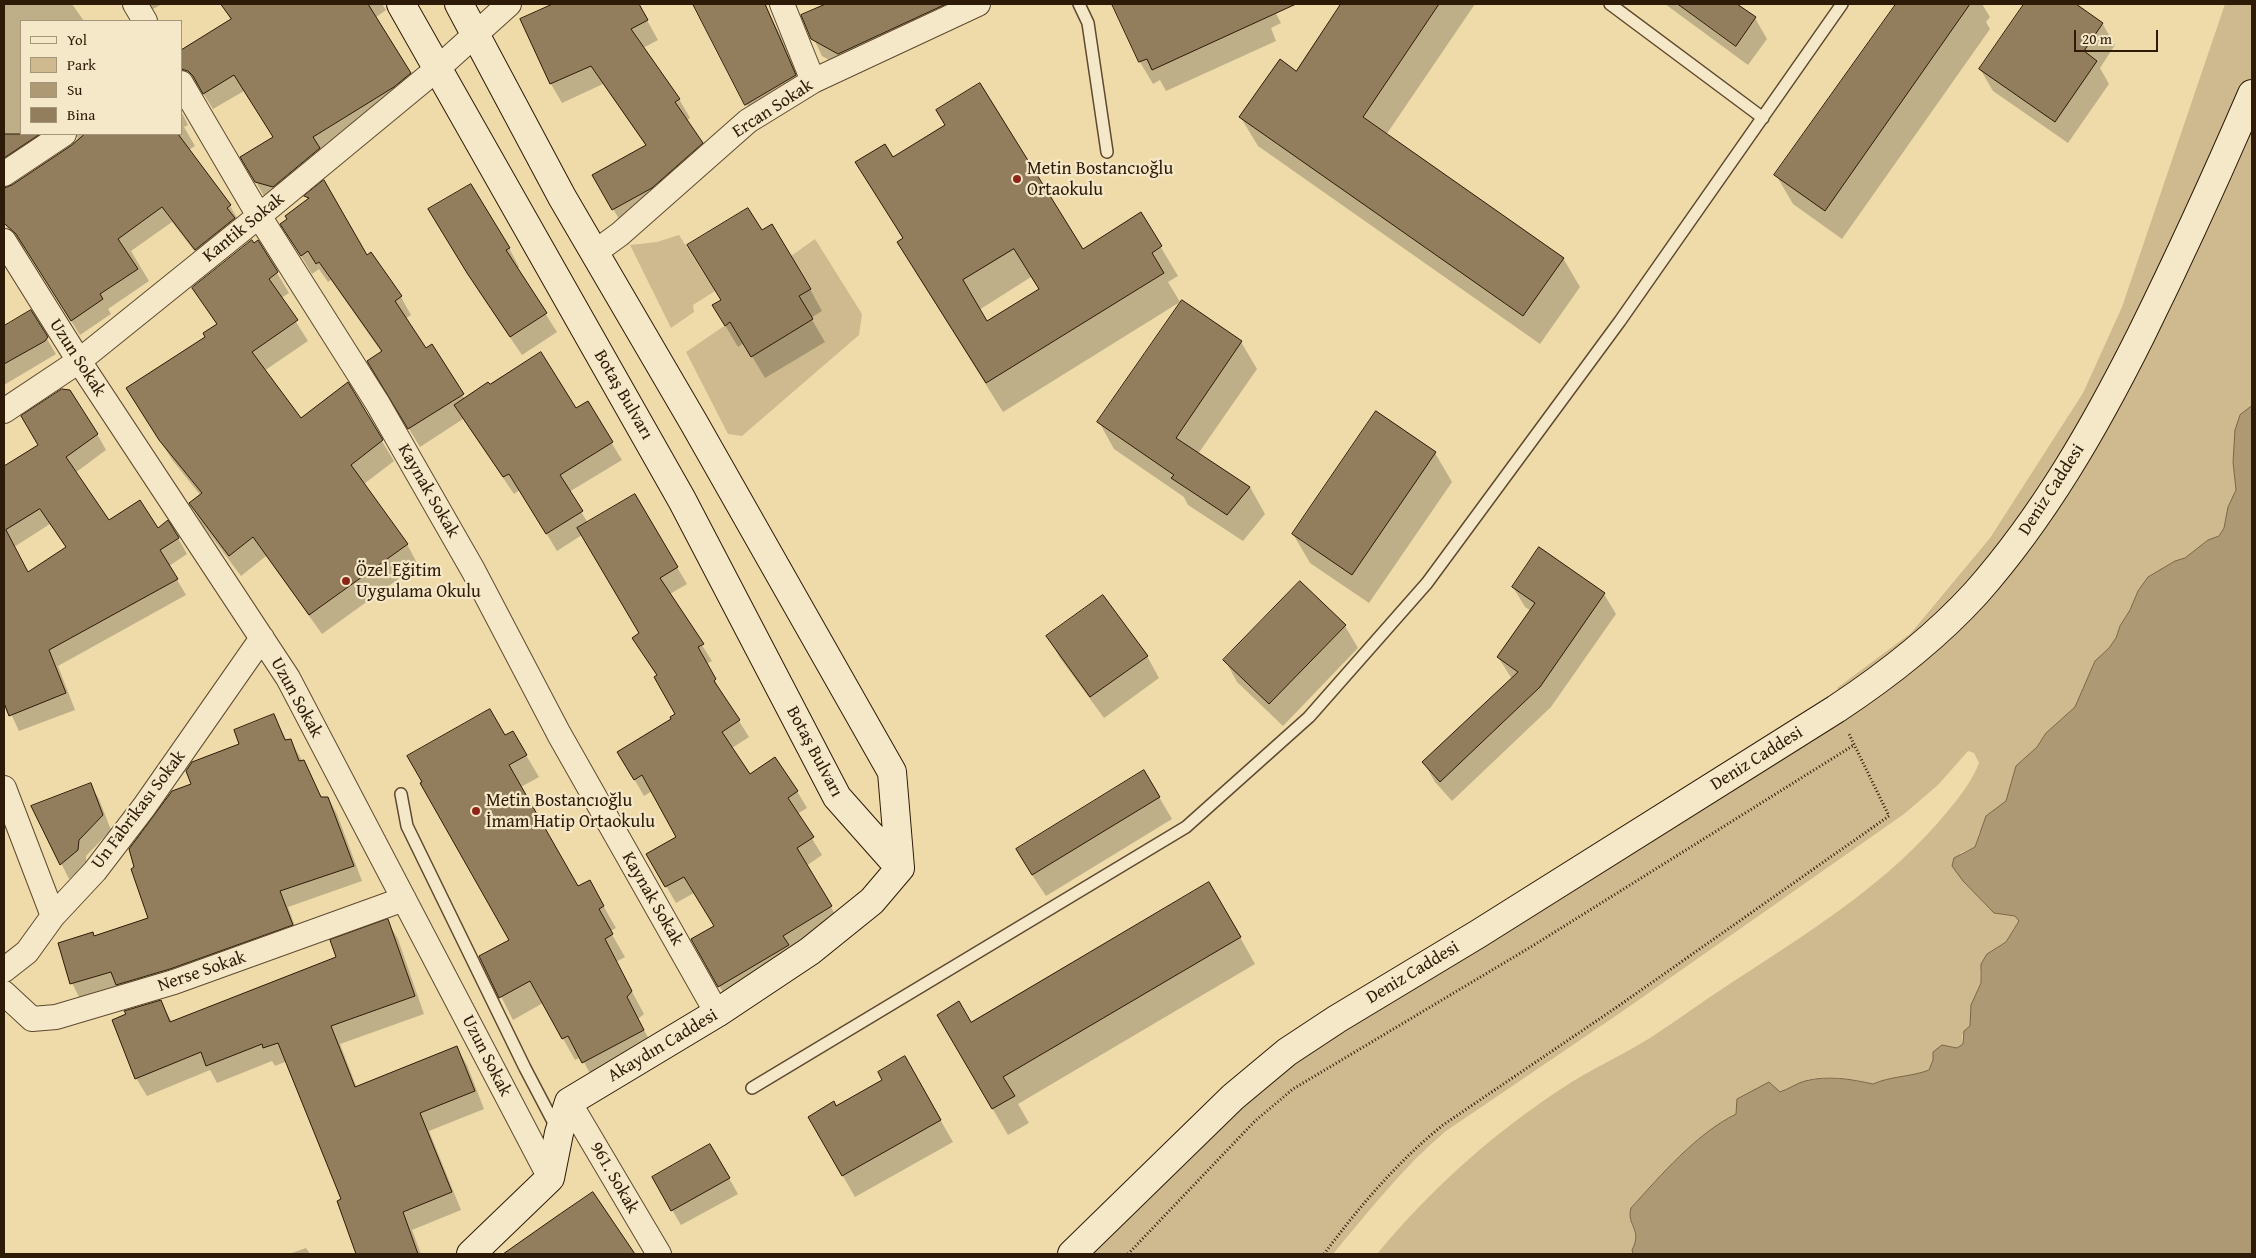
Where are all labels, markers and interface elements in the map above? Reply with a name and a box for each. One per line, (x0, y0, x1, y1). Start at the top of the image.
legend (20, 20, 182, 135)
scale bar (2076, 20, 2160, 52)
text: 20 m (2082, 28, 2112, 49)
text: Yol (67, 29, 87, 50)
text: Park (67, 54, 96, 75)
street label: Ercan Sokak (729, 75, 817, 143)
text: Su (67, 79, 82, 100)
text: Bina (67, 104, 95, 125)
place label: Metin Bostancıoğlu Ortaokulu (1027, 158, 1173, 200)
marker: Metin Bostancıoğlu Ortaokulu (1011, 173, 1023, 185)
street label: Kantik Sokak (199, 189, 289, 267)
street label: Uzun Sokak (44, 315, 110, 401)
street label: Botaş Bulvarı (589, 346, 657, 444)
street label: Kaynak Sokak (392, 440, 464, 542)
street label: Deniz Caddesi (2014, 440, 2090, 540)
place label: Özel Eğitim Uygulama Okulu (356, 560, 481, 602)
marker: Özel Eğitim Uygulama Okulu (340, 575, 352, 587)
street label: Uzun Sokak (265, 654, 327, 742)
street label: Botaş Bulvarı (781, 703, 847, 801)
street label: Deniz Caddesi (1707, 722, 1807, 796)
street label: Un Fabrikası Sokak (87, 746, 191, 874)
place label: Metin Bostancıoğlu İmam Hatip Ortaokulu (486, 790, 655, 832)
marker: Metin Bostancıoğlu İmam Hatip Ortaokulu (470, 805, 482, 817)
street label: Kaynak Sokak (616, 848, 688, 950)
street label: Deniz Caddesi (1363, 937, 1463, 1009)
street label: Nerse Sokak (155, 947, 249, 997)
street label: Akaydın Caddesi (604, 1005, 722, 1087)
street label: Uzun Sokak (456, 1012, 516, 1100)
street label: 961. Sokak (585, 1138, 643, 1218)

